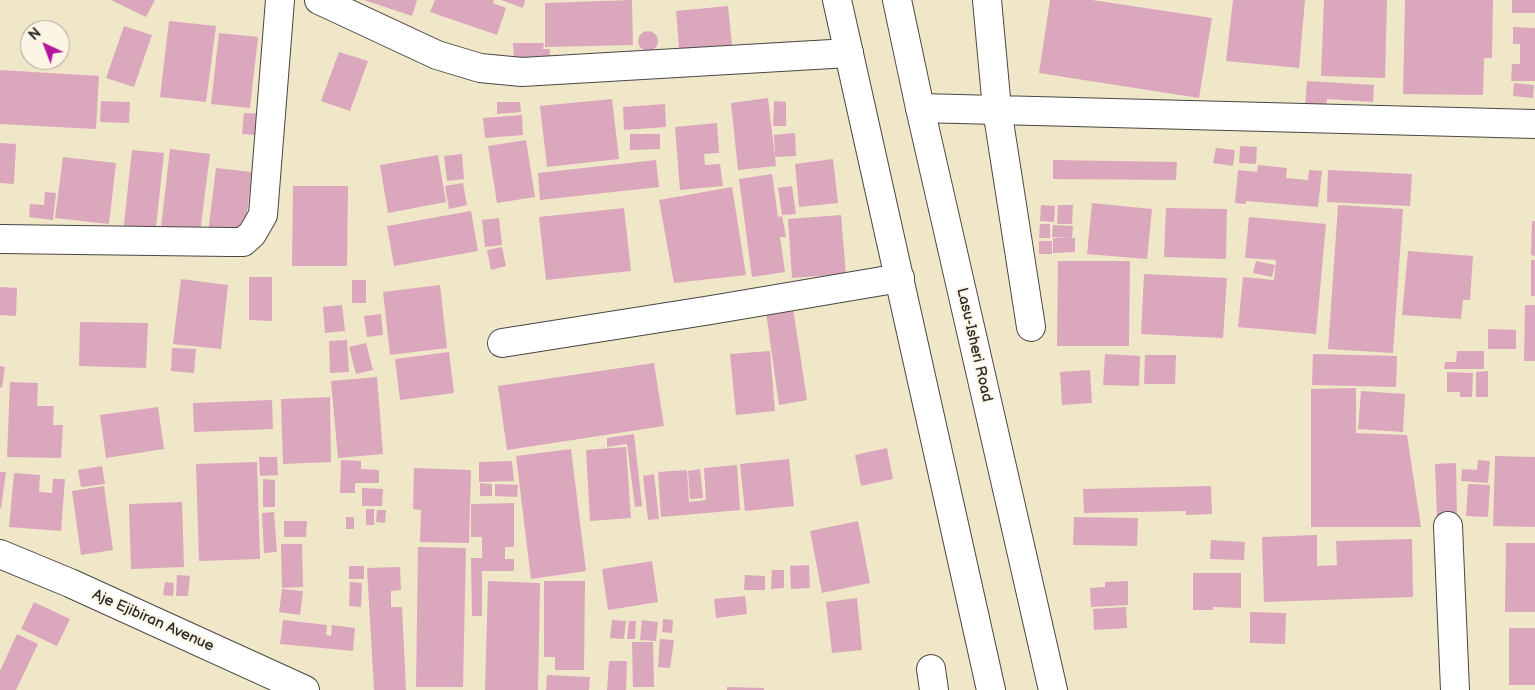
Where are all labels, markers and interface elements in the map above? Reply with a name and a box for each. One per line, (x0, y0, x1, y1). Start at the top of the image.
north arrow (20, 20, 70, 70)
text: N (25, 25, 45, 44)
street label: Lasu-Isheri Road (952, 286, 996, 404)
street label: Aje Ejibiran Avenue (89, 586, 217, 656)

